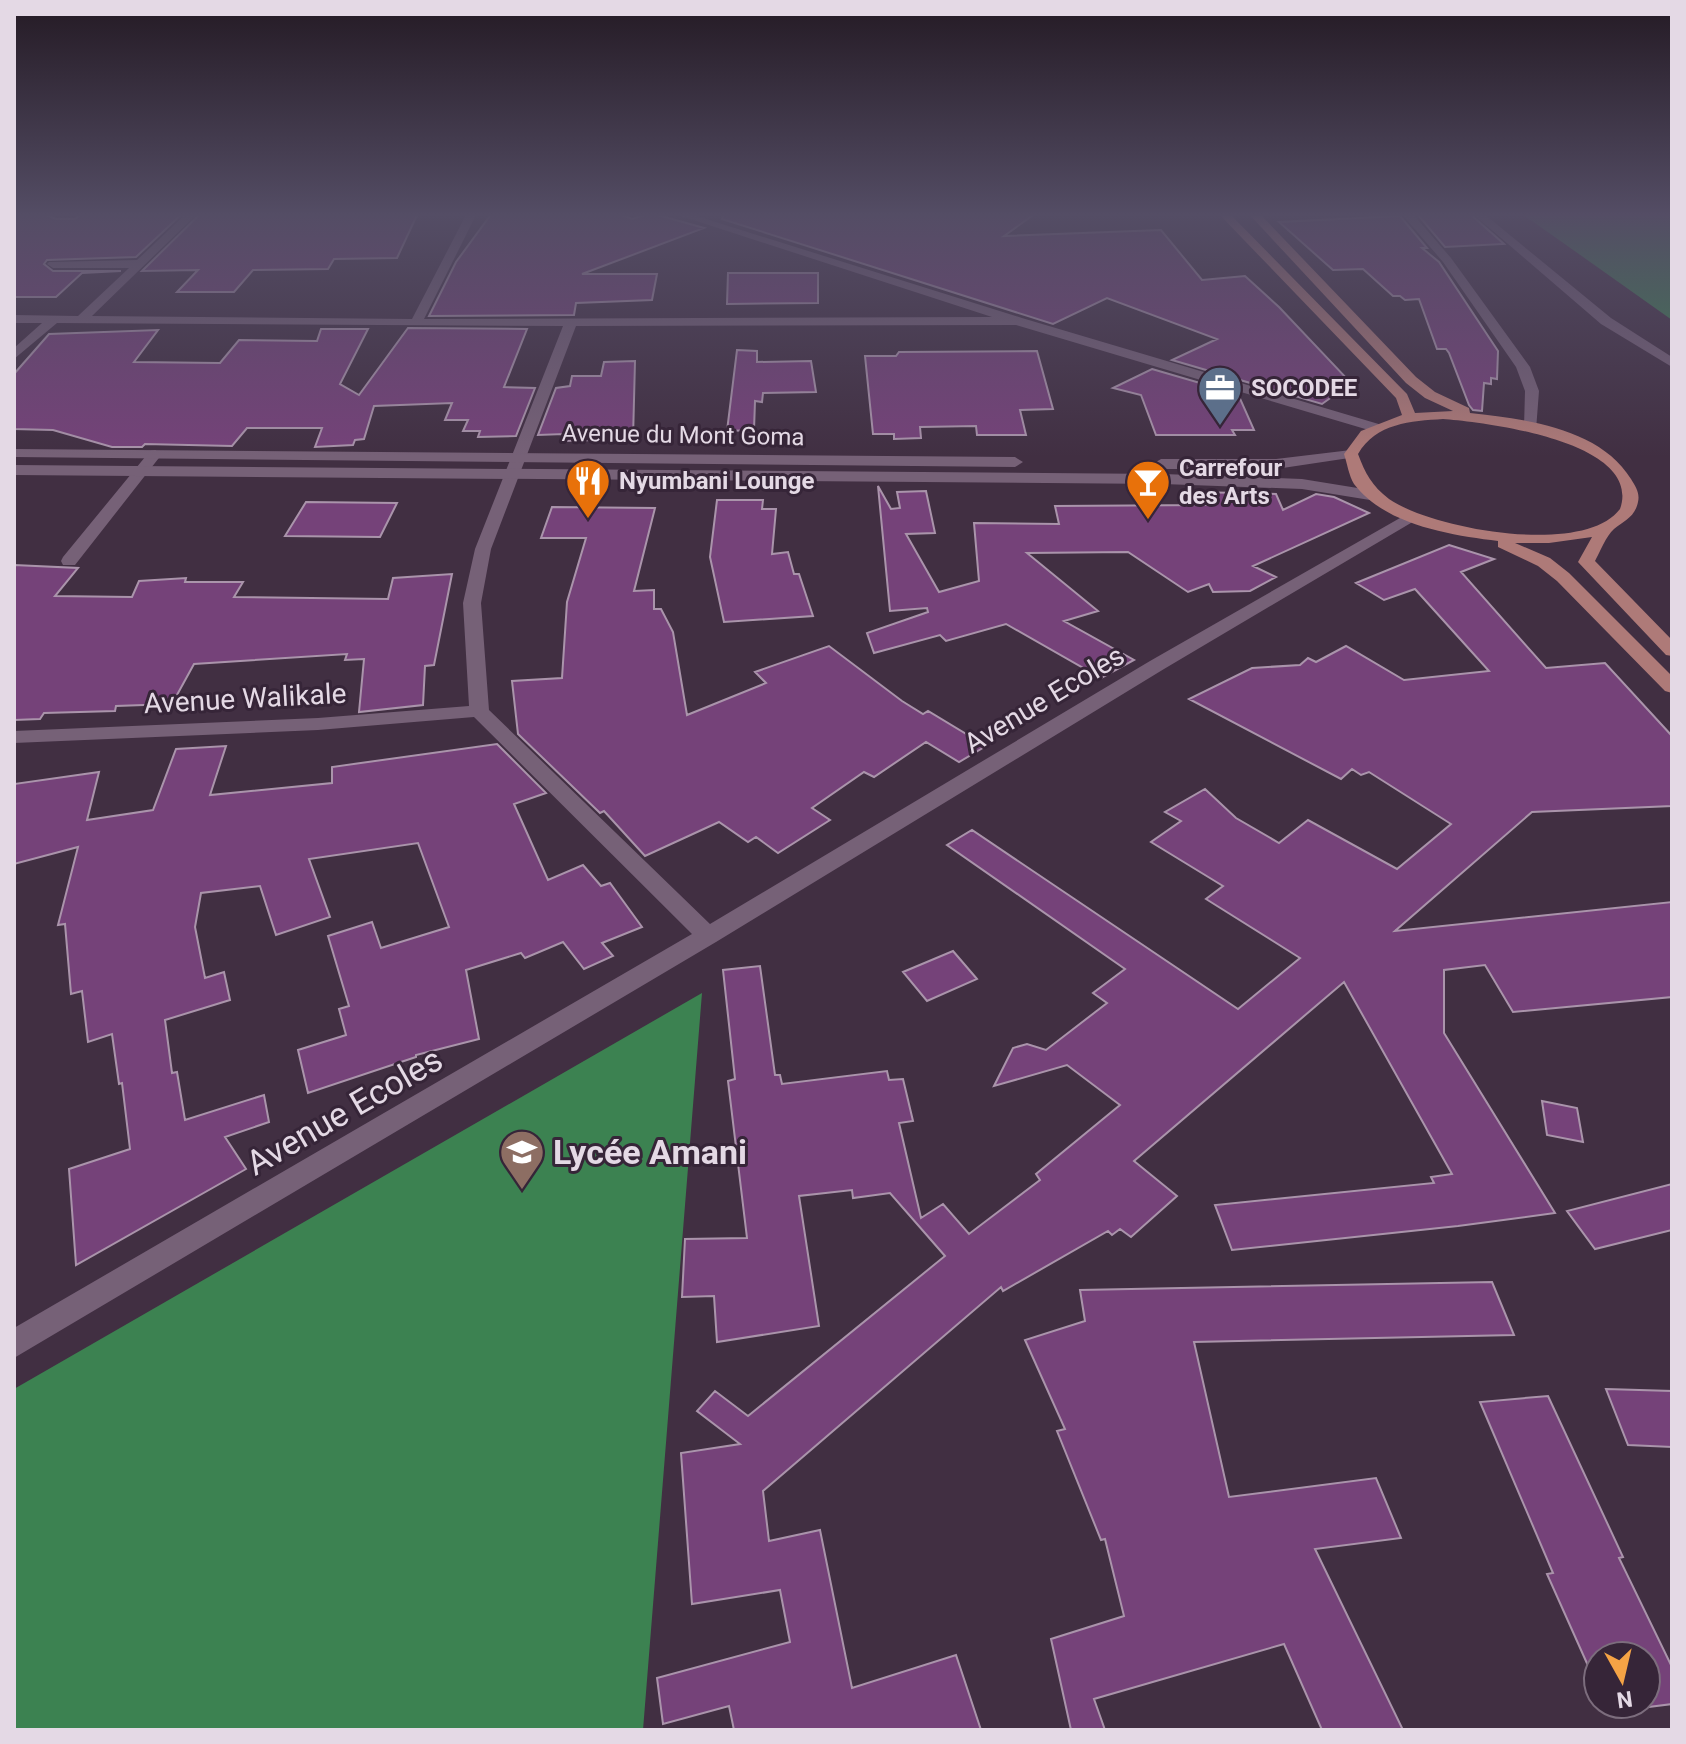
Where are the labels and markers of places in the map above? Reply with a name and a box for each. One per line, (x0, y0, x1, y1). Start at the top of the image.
office icon: SOCODEE (1196, 364, 1244, 427)
place label: SOCODEE (1251, 374, 1357, 402)
place label: Carrefour des Arts (1179, 454, 1282, 510)
restaurant icon: Nyumbani Lounge (564, 457, 612, 520)
bar icon: Carrefour des Arts (1124, 458, 1172, 521)
place label: Nyumbani Lounge (619, 467, 814, 495)
school or university icon: Lycée Amani (498, 1128, 546, 1191)
place label: Lycée Amani (553, 1132, 747, 1172)

